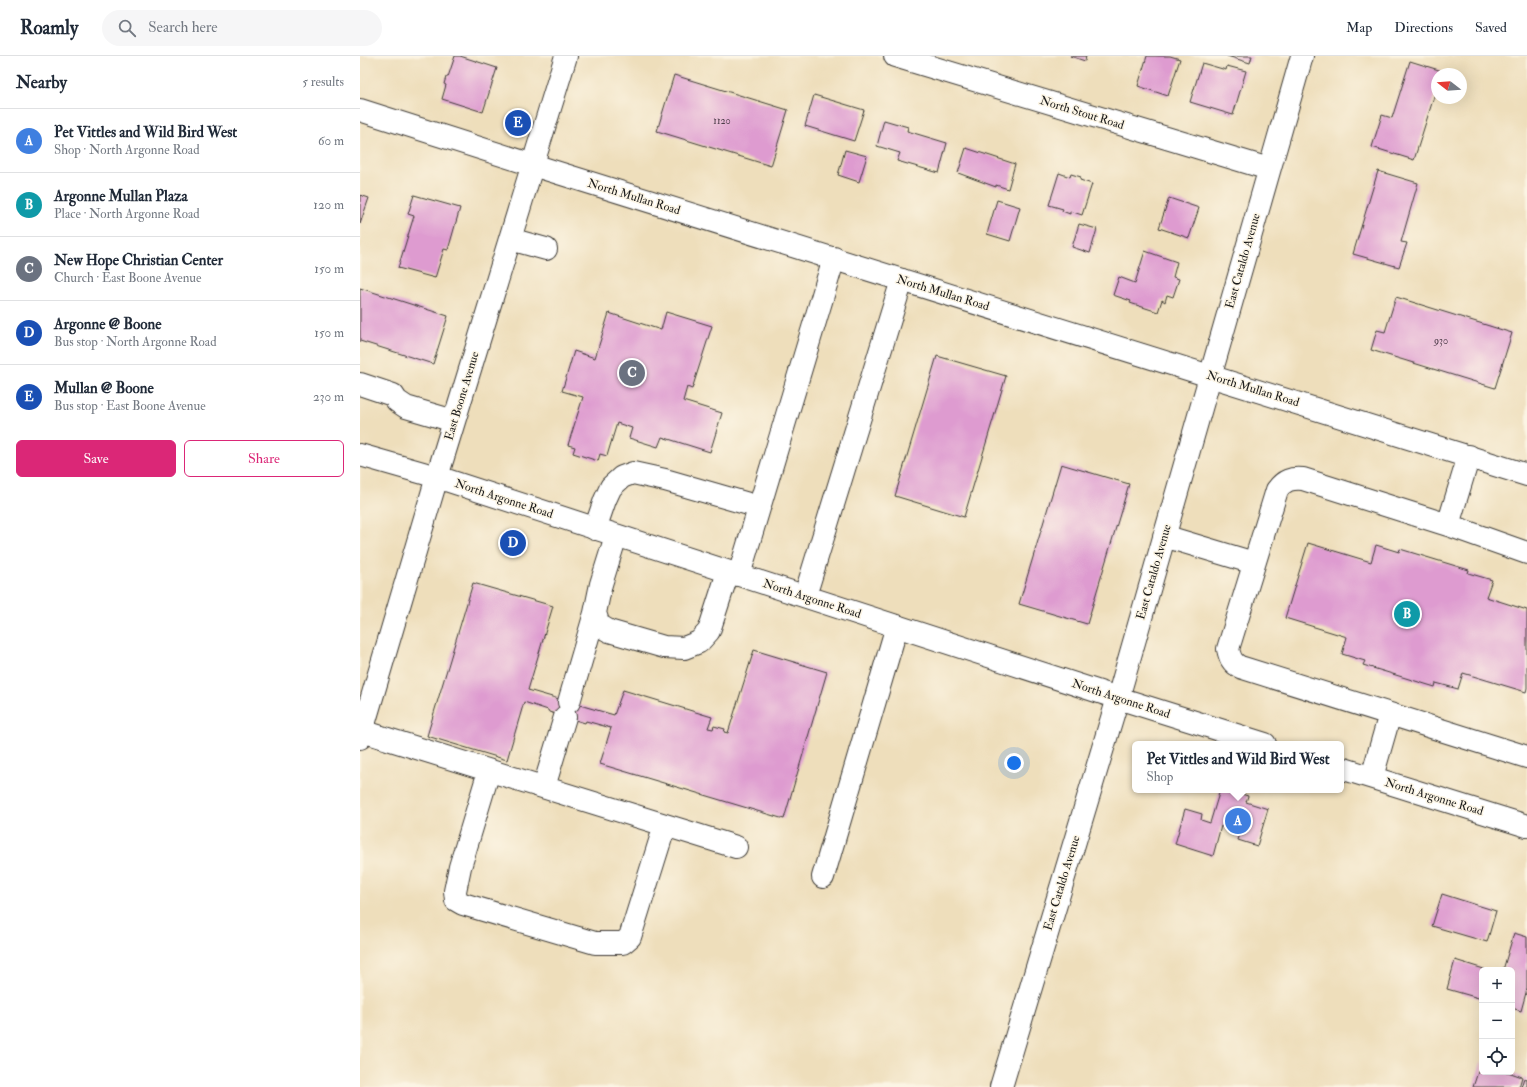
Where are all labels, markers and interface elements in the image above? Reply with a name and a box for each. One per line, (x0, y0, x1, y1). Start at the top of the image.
search box (102, 10, 382, 46)
text: Roamly (20, 16, 78, 40)
icon: search (116, 17, 138, 39)
text: Search here (148, 18, 218, 37)
text: Map (1346, 19, 1372, 36)
text: Directions (1394, 19, 1453, 36)
text: Saved (1475, 19, 1507, 36)
north arrow (1431, 68, 1467, 104)
text: Nearby (16, 72, 67, 93)
text: 5 results (302, 74, 344, 90)
street label: North Stout Road (1038, 93, 1126, 133)
pin: E (505, 108, 531, 138)
house number: 1120 (713, 115, 731, 127)
text: Pet Vittles and Wild Bird West (54, 123, 237, 142)
text: A (25, 133, 33, 149)
text: 60 m (318, 133, 344, 149)
text: Shop · North Argonne Road (54, 142, 200, 158)
street label: North Mullan Road (586, 176, 682, 218)
text: Argonne Mullan Plaza (54, 187, 188, 206)
text: B (25, 197, 33, 213)
text: 120 m (313, 197, 344, 213)
text: Place · North Argonne Road (54, 206, 200, 222)
street label: East Cataldo Avenue (1222, 212, 1264, 310)
text: New Hope Christian Center (54, 251, 223, 270)
text: C (24, 261, 34, 277)
text: 150 m (314, 261, 344, 277)
text: Church · East Boone Avenue (54, 270, 202, 286)
street label: North Mullan Road (895, 272, 991, 314)
text: Argonne @ Boone (54, 315, 161, 334)
text: D (24, 325, 34, 341)
text: 150 m (314, 325, 344, 341)
text: Bus stop · North Argonne Road (54, 334, 217, 350)
house number: 930 (1433, 335, 1448, 347)
street label: East Boone Avenue (441, 350, 483, 442)
pin: C (619, 358, 645, 388)
street label: North Mullan Road (1205, 368, 1301, 410)
text: Mullan @ Boone (54, 379, 154, 398)
text: E (24, 389, 34, 405)
text: 230 m (313, 389, 344, 405)
text: Bus stop · East Boone Avenue (54, 398, 206, 414)
button: Save (16, 440, 176, 477)
button: Share (184, 440, 344, 477)
street label: North Argonne Road (453, 476, 555, 522)
street label: East Cataldo Avenue (1133, 523, 1175, 621)
pin: D (500, 528, 526, 558)
street label: North Argonne Road (761, 576, 863, 622)
pin: B (1394, 599, 1420, 629)
street label: North Argonne Road (1070, 676, 1172, 722)
popup (1132, 741, 1344, 793)
text: Pet Vittles and Wild Bird West (1146, 750, 1330, 769)
your location (1004, 753, 1024, 773)
text: Shop (1146, 769, 1173, 785)
street label: North Argonne Road (1383, 775, 1485, 819)
pin: A (1225, 806, 1251, 836)
street label: East Cataldo Avenue (1040, 834, 1084, 932)
map controls (1479, 967, 1515, 1075)
button: + (1479, 967, 1515, 1003)
button: − (1479, 1003, 1515, 1039)
button: locate (1479, 1039, 1515, 1075)

